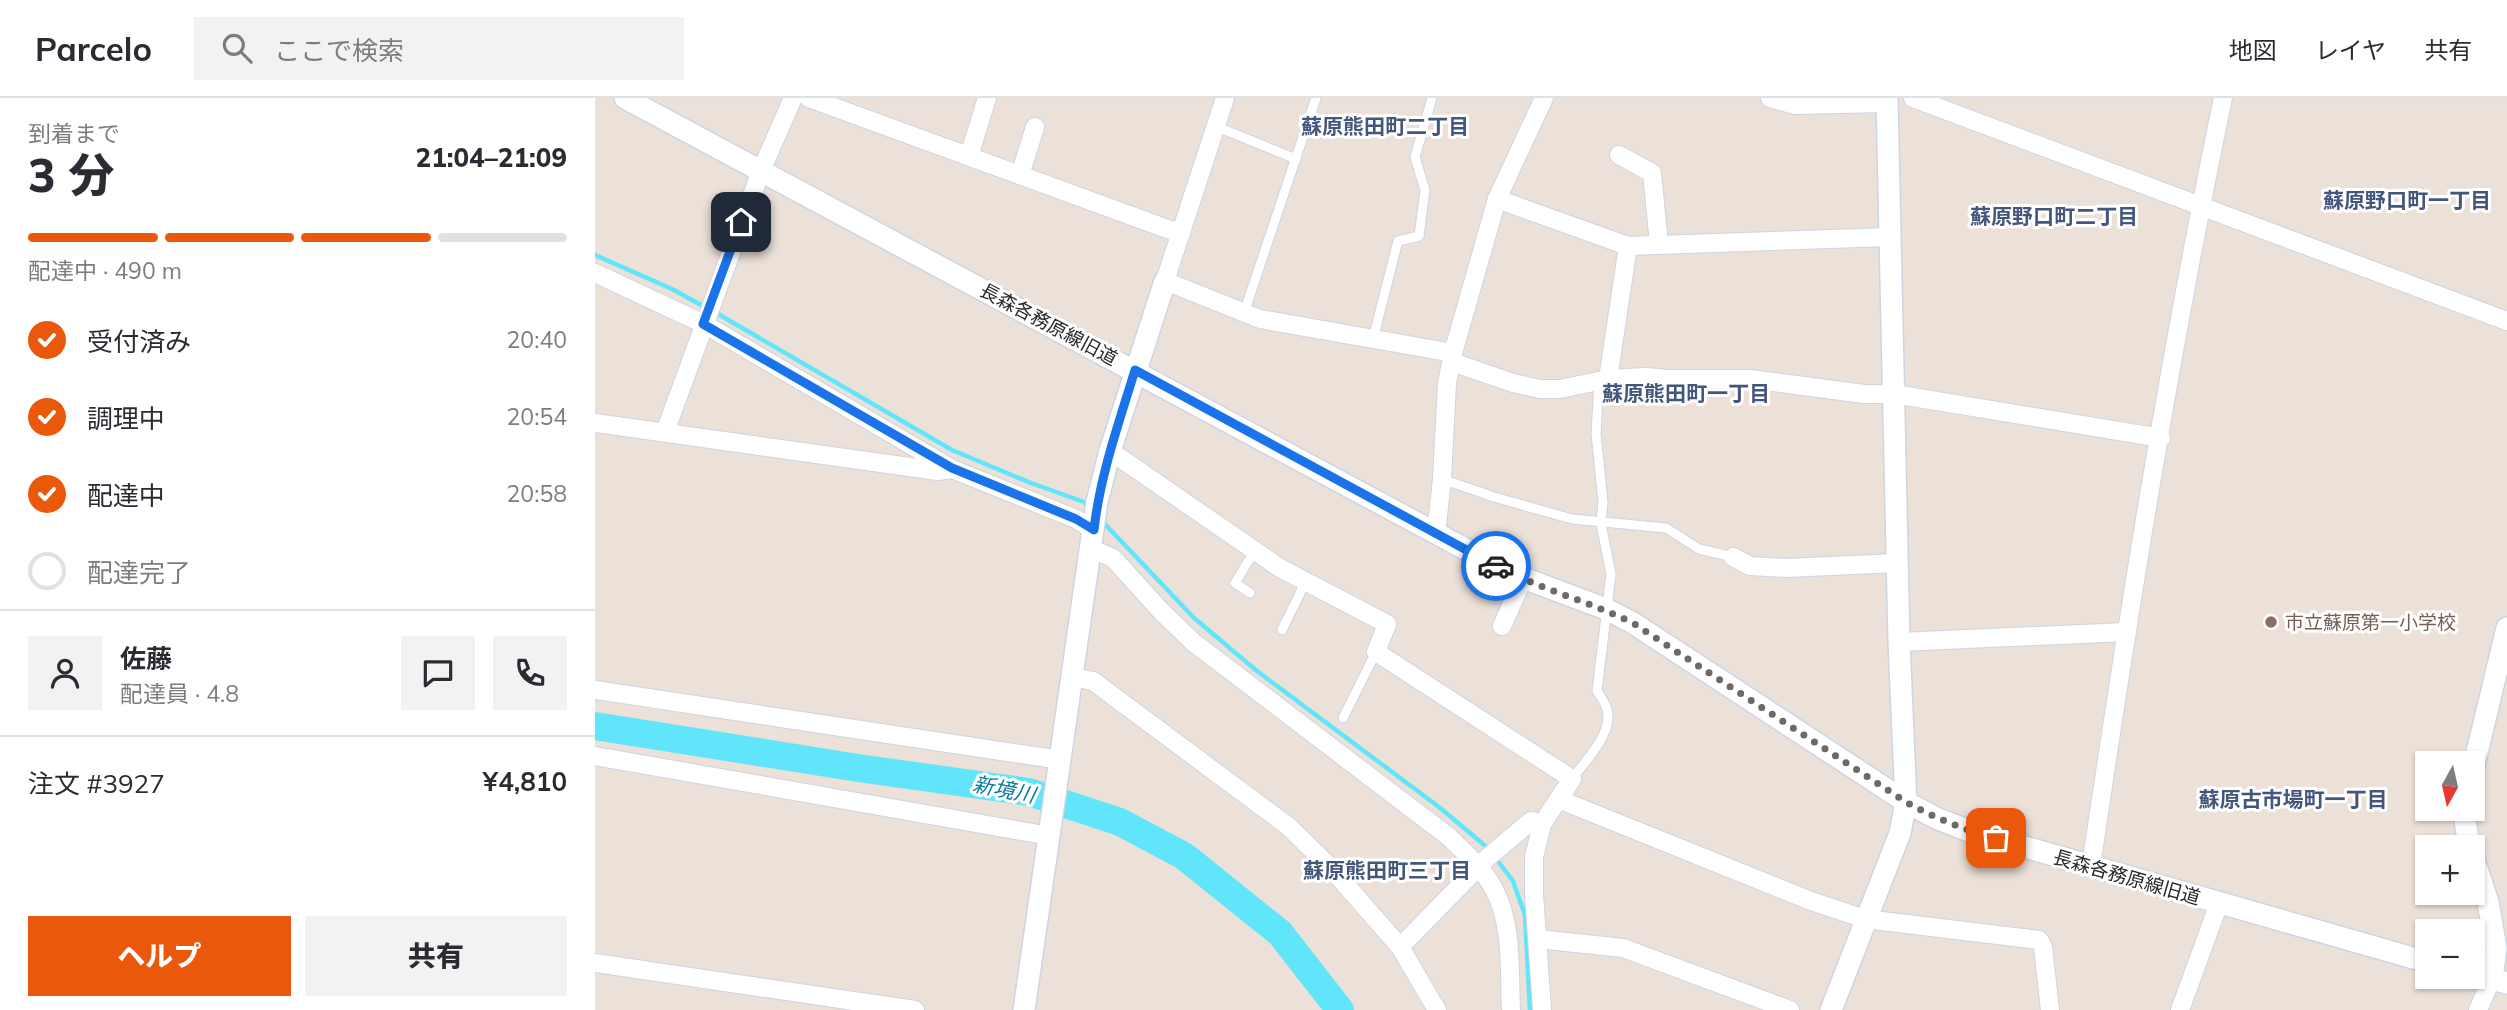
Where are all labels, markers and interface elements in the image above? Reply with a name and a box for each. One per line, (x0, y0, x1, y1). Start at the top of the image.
search box (194, 17, 684, 80)
text: Parcelo (35, 28, 152, 69)
icon: search (218, 29, 256, 67)
text: ここで検索 (274, 34, 404, 67)
text: 地図 (2229, 35, 2277, 65)
text: レイヤ (2315, 35, 2386, 65)
text: 共有 (2424, 35, 2472, 65)
district label: 蘇原熊田町二丁目 (1301, 113, 1469, 139)
text: 到着まで (28, 119, 120, 148)
text: 21:04–21:09 (416, 141, 567, 174)
text: 3 分 (28, 146, 115, 204)
district label: 蘇原野口町一丁目 (2323, 187, 2491, 213)
pin (711, 192, 771, 252)
icon: home (722, 203, 760, 241)
district label: 蘇原野口町二丁目 (1970, 203, 2138, 229)
text: 配達中 · 490 m (28, 256, 182, 285)
street label: 長森各務原線旧道 (976, 278, 1122, 370)
icon: check (28, 321, 66, 359)
text: 受付済み (87, 325, 191, 358)
text: 20:40 (507, 325, 567, 354)
district label: 蘇原熊田町一丁目 (1602, 380, 1770, 406)
icon: check (28, 398, 66, 436)
text: 調理中 (87, 402, 165, 435)
text: 20:54 (507, 402, 567, 431)
icon: check (28, 475, 66, 513)
text: 配達中 (87, 479, 165, 512)
text: 20:58 (507, 479, 567, 508)
courier (1461, 531, 1531, 601)
icon: car (1477, 547, 1515, 585)
text: 配達完了 (87, 556, 191, 589)
place label: 市立蘇原第一小学校 (2285, 610, 2456, 634)
marker: 市立蘇原第一小学校 (2263, 614, 2279, 630)
button: person (28, 636, 102, 710)
button: chat (401, 636, 475, 710)
button: phone (493, 636, 567, 710)
text: 佐藤 (120, 642, 172, 675)
text: 配達員 · 4.8 (120, 679, 239, 708)
north arrow (2415, 751, 2485, 821)
map controls (2415, 751, 2485, 989)
text: ¥4,810 (483, 765, 567, 798)
text: 注文 #3927 (28, 767, 165, 800)
water label: 新境川 (971, 770, 1040, 808)
district label: 蘇原古市場町一丁目 (2199, 786, 2388, 812)
pin (1966, 808, 2026, 868)
icon: bag (1977, 819, 2015, 857)
button: + (2415, 835, 2485, 905)
street label: 長森各務原線旧道 (2051, 845, 2203, 909)
district label: 蘇原熊田町三丁目 (1303, 857, 1471, 883)
button: ヘルプ (28, 916, 291, 996)
button: 共有 (305, 916, 567, 996)
button: − (2415, 919, 2485, 989)

